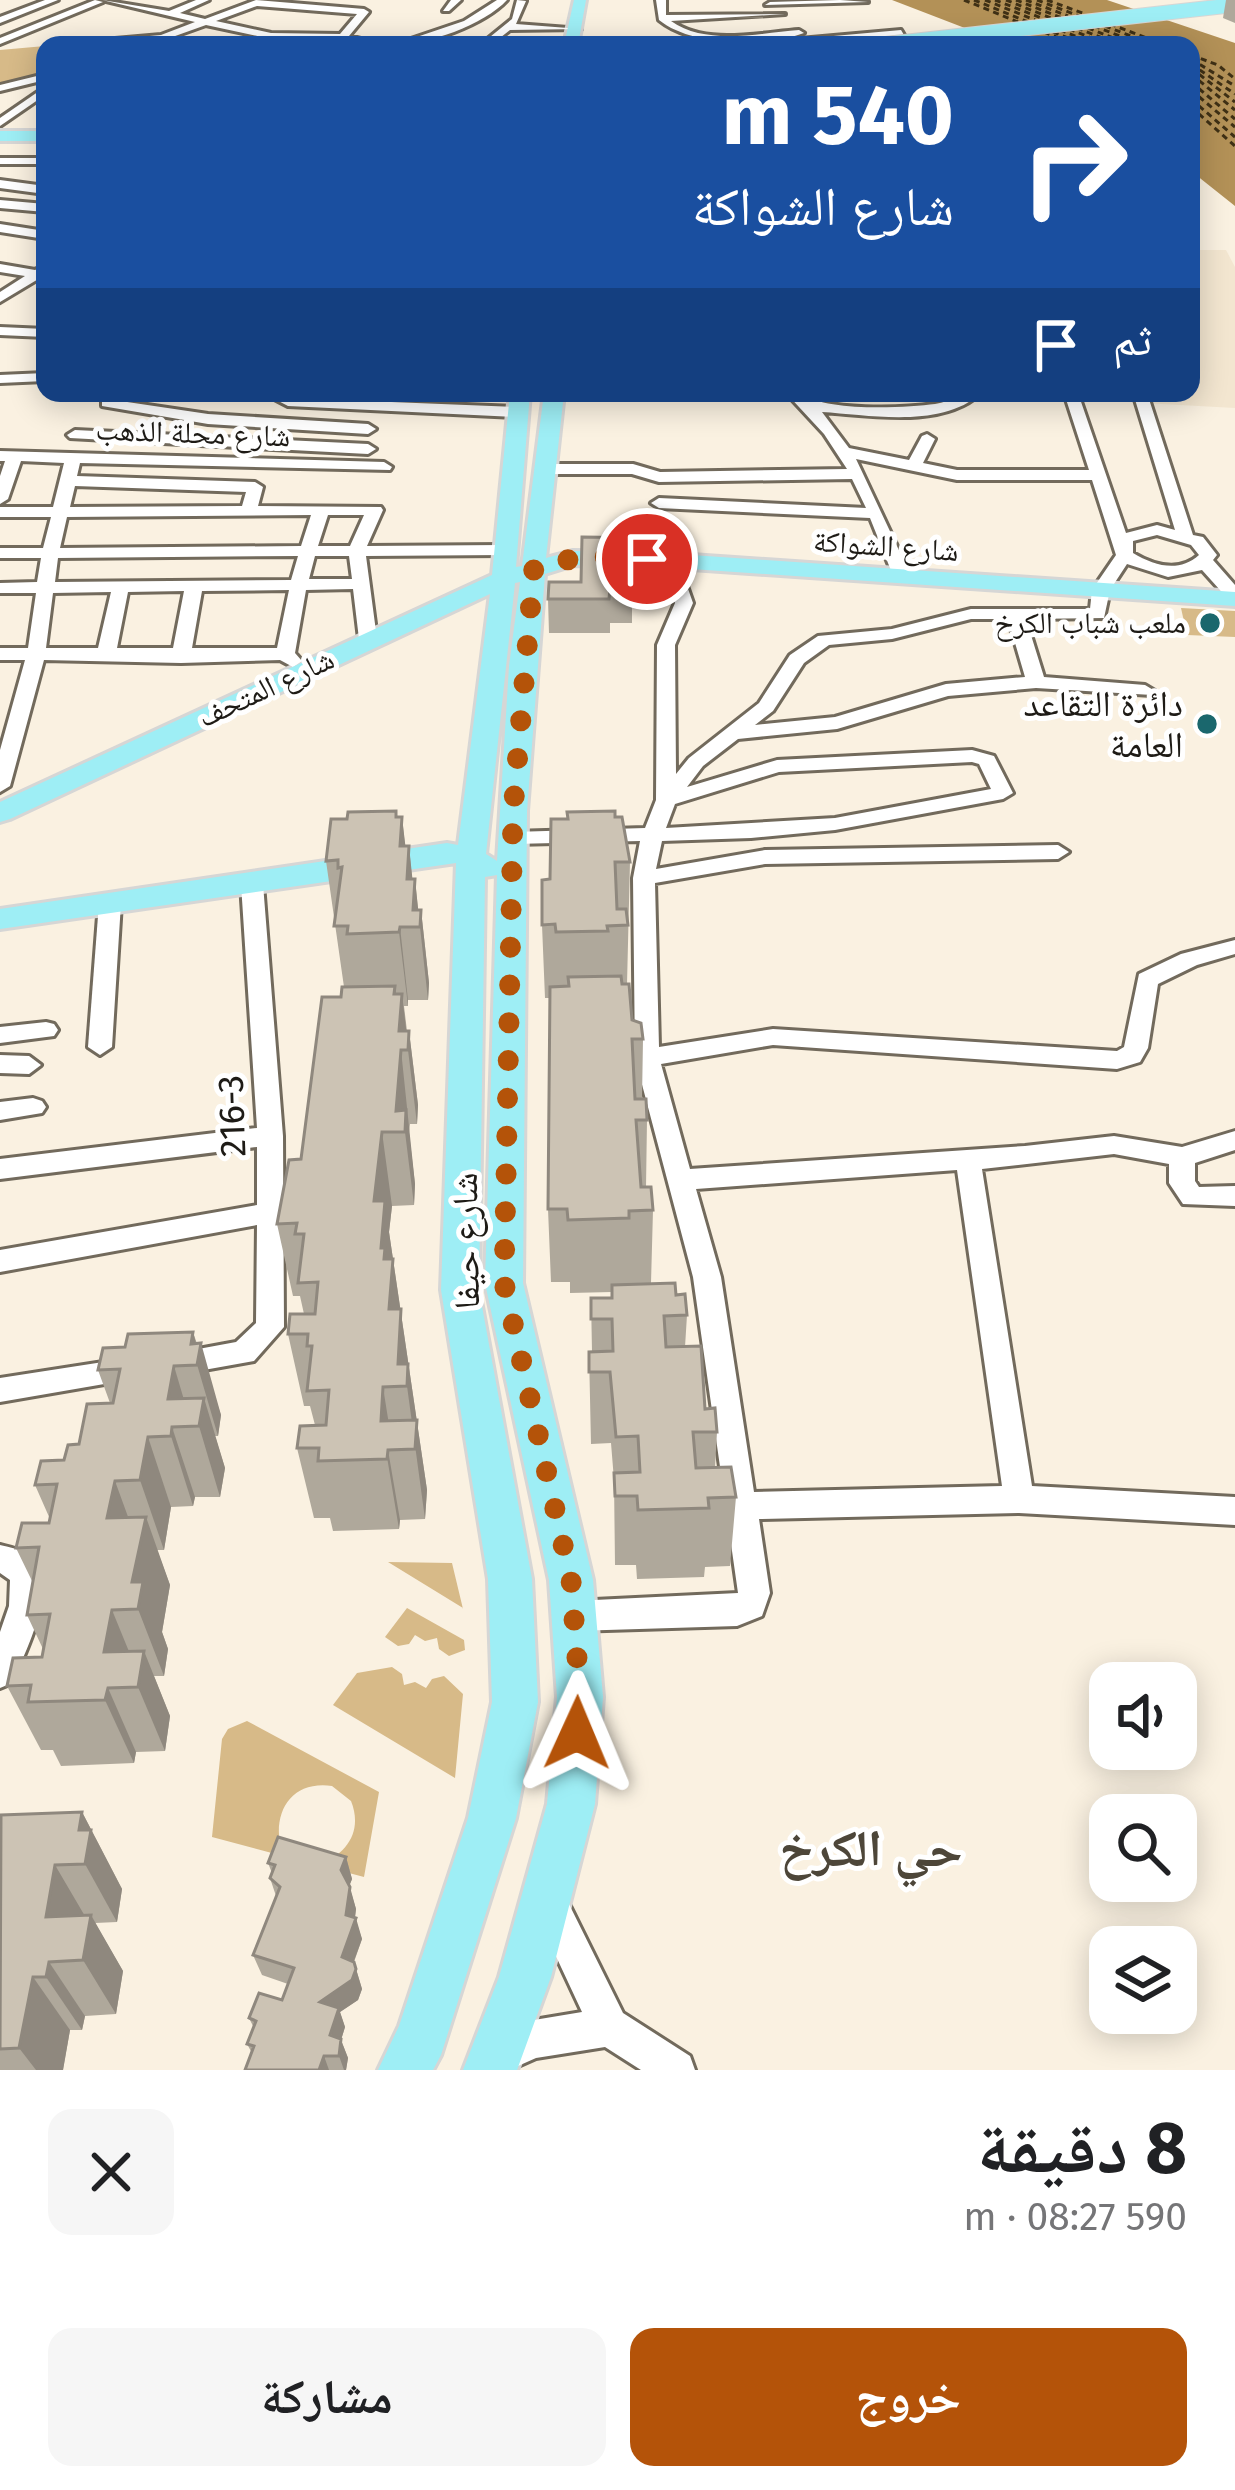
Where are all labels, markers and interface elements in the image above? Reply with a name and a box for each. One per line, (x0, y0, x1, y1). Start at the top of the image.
text: 540 m (721, 65, 954, 166)
icon: right (996, 84, 1152, 240)
text: شارع الشواكة (692, 175, 954, 239)
icon: arrive (1023, 312, 1089, 378)
text: ثم (1113, 313, 1152, 367)
street label: شارع محلة الذهب (95, 412, 291, 455)
pin (596, 508, 698, 610)
street label: شارع الشواكة (812, 523, 960, 570)
icon: arrive (614, 526, 680, 592)
place label: ملعب شباب الكرخ (994, 605, 1186, 642)
marker: ملعب شباب الكرخ (1197, 610, 1223, 636)
street label: شارع المتحف (192, 641, 340, 736)
place label: دائرة التقاعد العامة (1023, 682, 1183, 767)
marker: دائرة التقاعد العامة (1194, 711, 1220, 737)
street label: 216-3 (209, 1074, 255, 1158)
street label: شارع حيفا (443, 1172, 489, 1310)
map controls (1089, 1662, 1197, 2034)
button: sound (1089, 1662, 1197, 1770)
position arrow (514, 1670, 640, 1796)
button: search (1089, 1794, 1197, 1902)
district label: حي الكرخ (779, 1818, 963, 1888)
button: layers (1089, 1926, 1197, 2034)
text: 8 دقيقة (977, 2106, 1187, 2192)
button: close (48, 2109, 174, 2235)
text: 590 m · 08:27 (963, 2194, 1187, 2240)
button: مشاركة (48, 2328, 606, 2466)
button: خروج (630, 2328, 1187, 2466)

